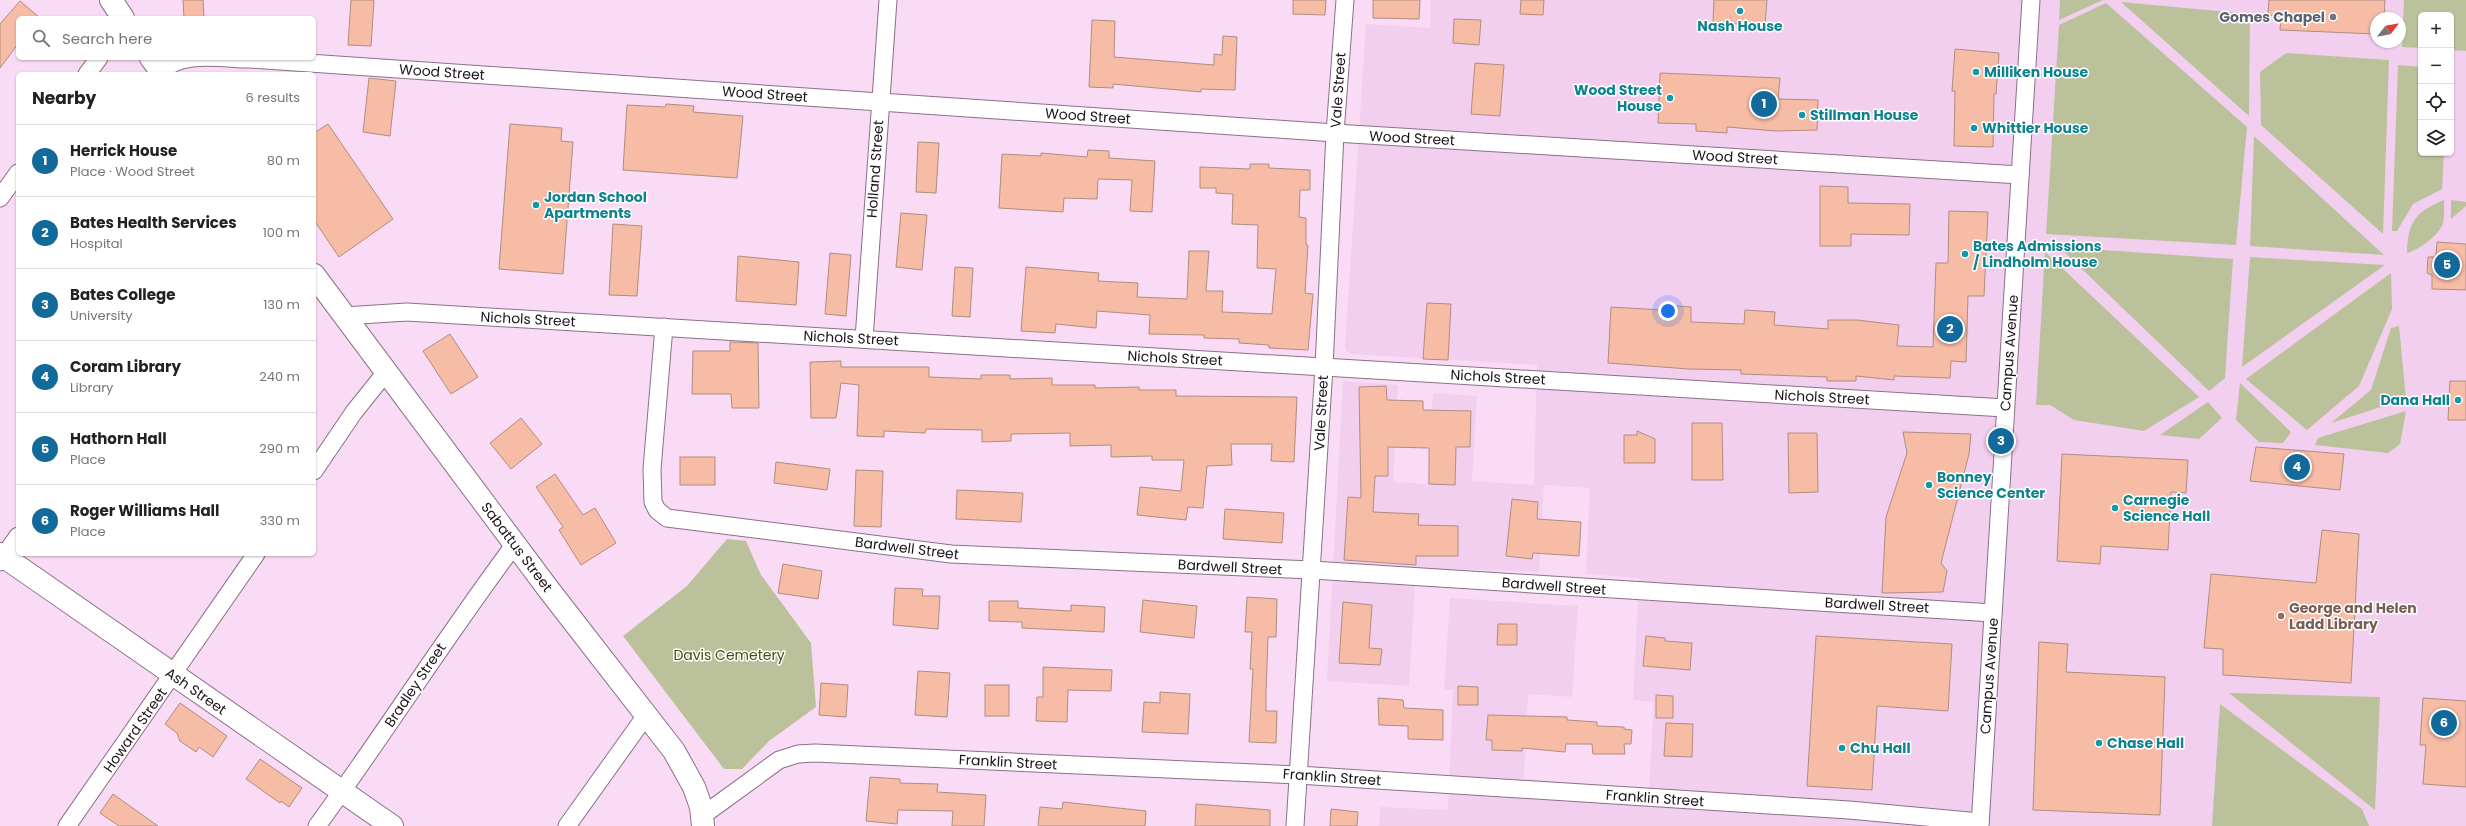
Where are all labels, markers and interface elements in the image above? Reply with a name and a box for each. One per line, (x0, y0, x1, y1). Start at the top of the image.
marker: Nash House (1735, 6, 1745, 16)
place label: Gomes Chapel (2219, 7, 2325, 27)
marker: Gomes Chapel (2328, 12, 2338, 22)
north arrow (2370, 12, 2406, 48)
map controls (2418, 12, 2454, 156)
button: + (2418, 12, 2454, 48)
search box (16, 16, 316, 60)
place label: Nash House (1697, 16, 1783, 36)
icon: search (30, 27, 52, 49)
text: Search here (62, 28, 152, 49)
button: − (2418, 48, 2454, 84)
street label: Vale Street (1325, 51, 1351, 129)
street label: Wood Street (399, 59, 485, 85)
place label: Milliken House (1984, 62, 2088, 82)
marker: Milliken House (1971, 67, 1981, 77)
place label: Wood Street House (1574, 80, 1662, 116)
street label: Wood Street (722, 81, 808, 107)
button: locate (2418, 84, 2454, 120)
text: Nearby (32, 86, 96, 110)
text: 6 results (246, 88, 300, 107)
pin: 1 (1751, 89, 1777, 119)
marker: Wood Street House (1665, 93, 1675, 103)
street label: Wood Street (1045, 103, 1131, 129)
place label: Stillman House (1810, 105, 1919, 125)
marker: Stillman House (1797, 110, 1807, 120)
place label: Whittier House (1982, 118, 2089, 138)
street label: Holland Street (862, 119, 888, 219)
button: layers (2418, 120, 2454, 156)
marker: Whittier House (1969, 123, 1979, 133)
street label: Wood Street (1369, 126, 1455, 150)
text: Herrick House (70, 140, 177, 161)
street label: Wood Street (1692, 145, 1778, 169)
text: 1 (43, 151, 47, 170)
text: 80 m (267, 151, 300, 170)
text: Place · Wood Street (70, 162, 195, 181)
place label: Jordan School Apartments (544, 187, 647, 223)
marker: Jordan School Apartments (531, 200, 541, 210)
text: Bates Health Services (70, 212, 237, 233)
text: 2 (41, 223, 49, 242)
text: 100 m (263, 223, 300, 242)
text: Hospital (70, 234, 123, 253)
place label: Bates Admissions / Lindholm House (1973, 236, 2102, 272)
marker: Bates Admissions / Lindholm House (1960, 249, 1970, 259)
pin: 5 (2434, 250, 2460, 280)
text: Bates College (70, 284, 175, 305)
street label: Campus Avenue (1995, 294, 2023, 412)
text: 3 (41, 295, 49, 314)
text: 130 m (263, 295, 300, 314)
your location (1658, 301, 1678, 321)
text: University (70, 306, 133, 325)
street label: Nichols Street (480, 307, 576, 331)
pin: 2 (1937, 314, 1963, 344)
street label: Nichols Street (803, 326, 899, 350)
street label: Nichols Street (1127, 346, 1223, 370)
text: Coram Library (70, 356, 181, 377)
street label: Nichols Street (1450, 365, 1546, 389)
text: 4 (41, 367, 49, 386)
text: 240 m (259, 367, 300, 386)
street label: Vale Street (1309, 375, 1333, 451)
text: Library (70, 378, 113, 397)
street label: Nichols Street (1774, 385, 1870, 409)
place label: Dana Hall (2380, 390, 2450, 410)
marker: Dana Hall (2453, 395, 2463, 405)
pin: 3 (1988, 426, 2014, 456)
text: Hathorn Hall (70, 428, 167, 449)
text: 5 (41, 439, 49, 458)
text: 290 m (259, 439, 300, 458)
text: Place (70, 450, 105, 469)
pin: 4 (2284, 452, 2310, 482)
place label: Bonney Science Center (1937, 467, 2045, 503)
marker: Bonney Science Center (1924, 480, 1934, 490)
place label: Carnegie Science Hall (2123, 490, 2210, 526)
street label: Sabattus Street (477, 498, 557, 596)
text: Roger Williams Hall (70, 500, 219, 521)
marker: Carnegie Science Hall (2110, 503, 2120, 513)
text: 6 (41, 511, 49, 530)
text: 330 m (260, 511, 300, 530)
text: Place (70, 522, 105, 541)
street label: Bardwell Street (854, 532, 960, 564)
street label: Bardwell Street (1177, 554, 1283, 580)
street label: Bardwell Street (1501, 572, 1607, 600)
street label: Bardwell Street (1824, 592, 1930, 618)
place label: George and Helen Ladd Library (2289, 598, 2417, 634)
marker: George and Helen Ladd Library (2276, 611, 2286, 621)
street label: Campus Avenue (1975, 617, 2003, 735)
street label: Bradley Street (379, 639, 451, 731)
park label: Davis Cemetery (673, 645, 785, 665)
street label: Ash Street (161, 663, 231, 719)
street label: Howard Street (98, 684, 172, 776)
pin: 6 (2431, 708, 2457, 738)
place label: Chase Hall (2107, 733, 2184, 753)
place label: Chu Hall (1850, 738, 1911, 758)
marker: Chase Hall (2094, 738, 2104, 748)
marker: Chu Hall (1837, 743, 1847, 753)
street label: Franklin Street (958, 749, 1058, 775)
street label: Franklin Street (1282, 764, 1382, 790)
street label: Franklin Street (1605, 785, 1705, 811)

